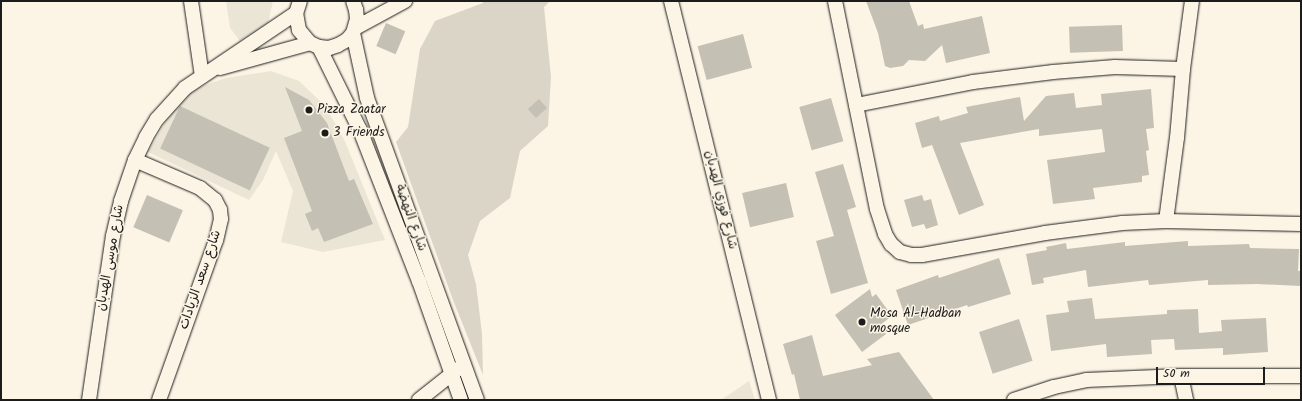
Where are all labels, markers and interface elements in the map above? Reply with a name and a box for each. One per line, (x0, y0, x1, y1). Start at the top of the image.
place label: Pizza Zaatar (317, 102, 386, 118)
marker: Pizza Zaatar (304, 105, 314, 115)
place label: 3 Friends (333, 125, 385, 141)
marker: 3 Friends (320, 128, 330, 138)
street label: شارع فوزي الهدبان (700, 149, 740, 251)
street label: شارع النهضة (391, 182, 429, 254)
street label: شارع موسى الهدبان (94, 204, 128, 312)
street label: شارع سعد الزيادات (177, 228, 225, 332)
place label: Mosa Al-Hadban mosque (870, 307, 961, 338)
marker: Mosa Al-Hadban mosque (857, 317, 867, 327)
scale bar (1158, 359, 1267, 385)
text: 50 m (1163, 364, 1190, 383)

